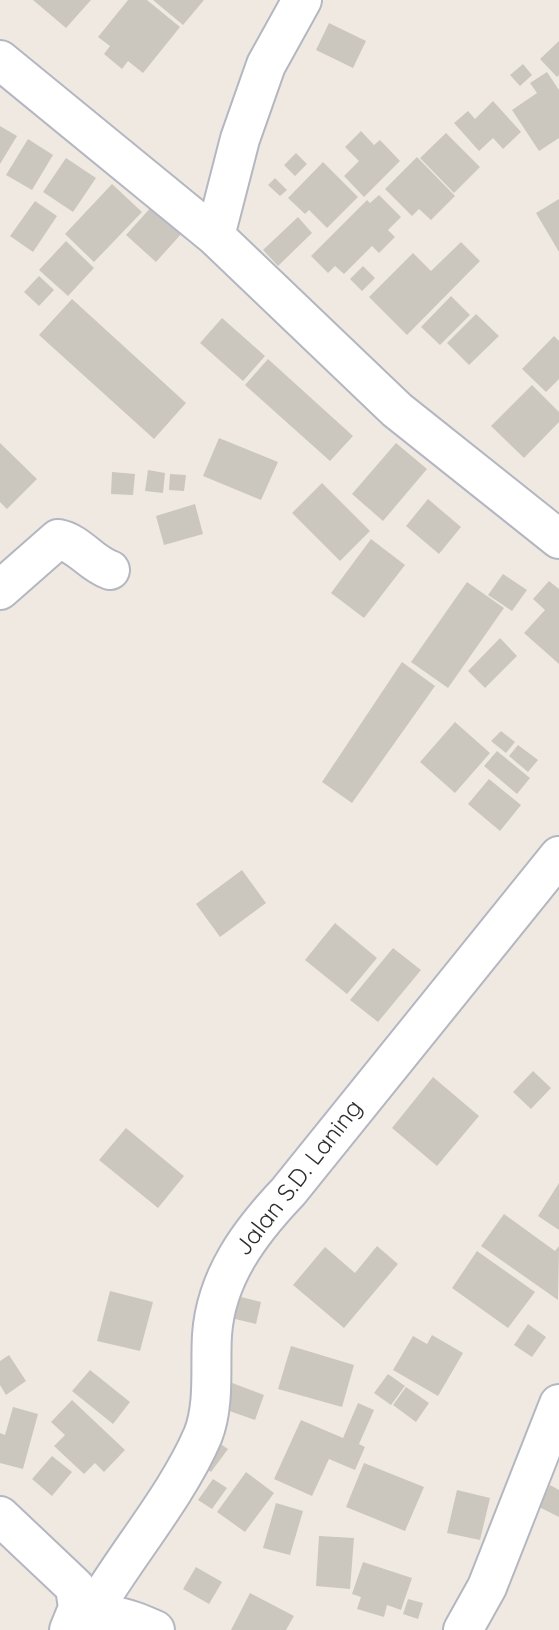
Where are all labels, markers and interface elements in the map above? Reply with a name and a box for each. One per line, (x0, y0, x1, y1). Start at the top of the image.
street label: Jalan S.D. Laning (229, 1094, 369, 1262)

